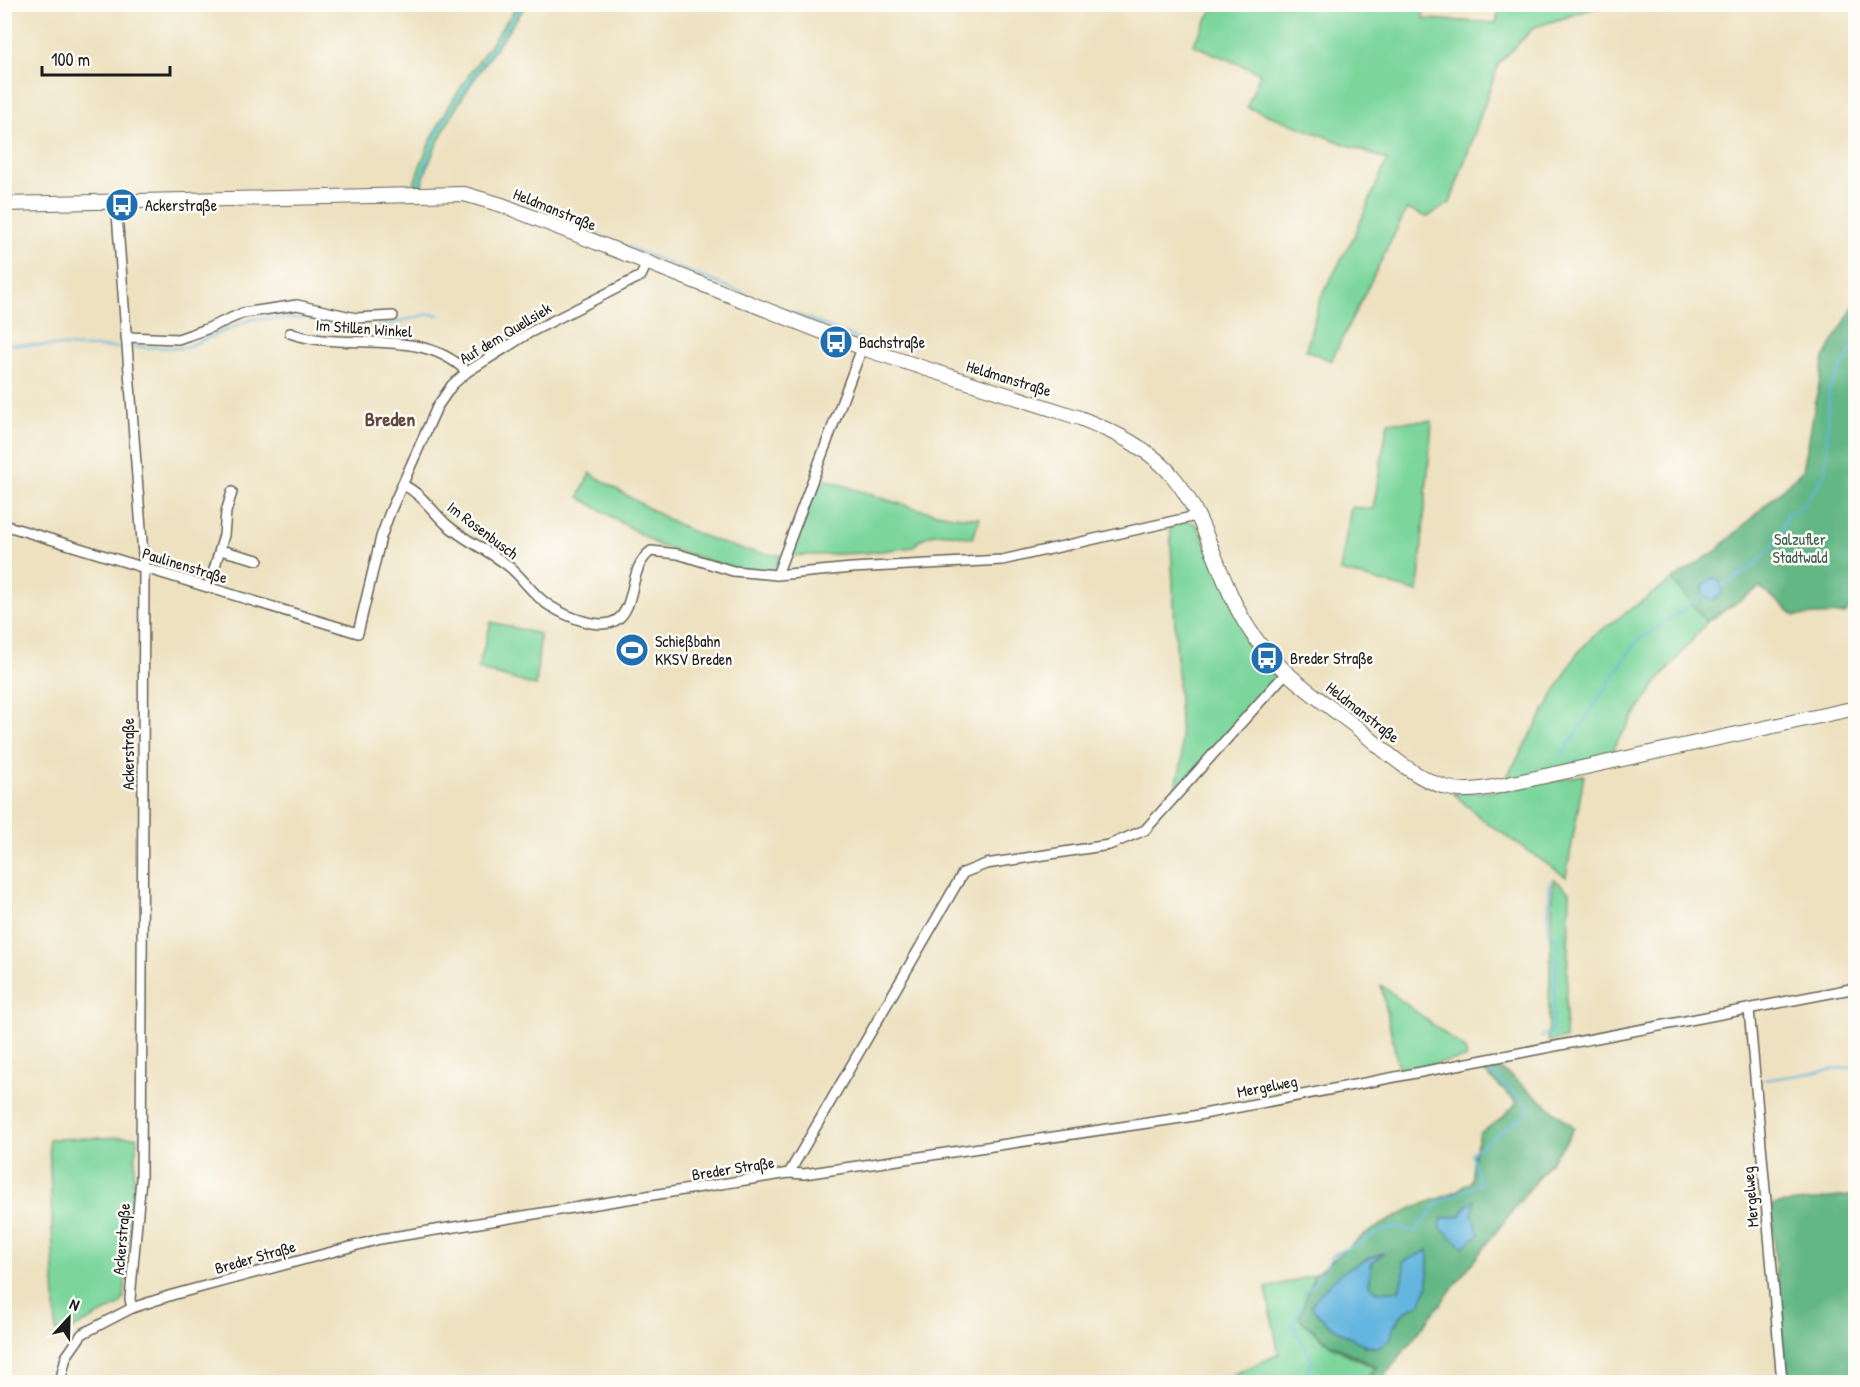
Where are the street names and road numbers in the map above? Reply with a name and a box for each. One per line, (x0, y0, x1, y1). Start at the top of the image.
street label: Heldmanstraße (510, 182, 600, 236)
street label: Auf dem Quellsiek (455, 297, 555, 369)
street label: Im Stillen Winkel (315, 314, 414, 342)
street label: Heldmanstraße (964, 355, 1055, 402)
street label: Im Rosenbusch (443, 496, 523, 564)
street label: Paulinenstraße (140, 542, 231, 589)
street label: Heldmanstraße (1322, 676, 1405, 748)
street label: Ackerstraße (117, 717, 139, 790)
street label: Mergelweg (1235, 1069, 1299, 1103)
street label: Breder Straße (690, 1151, 776, 1185)
street label: Mergelweg (1736, 1166, 1764, 1228)
street label: Ackerstraße (107, 1201, 135, 1276)
street label: Breder Straße (212, 1235, 299, 1279)

